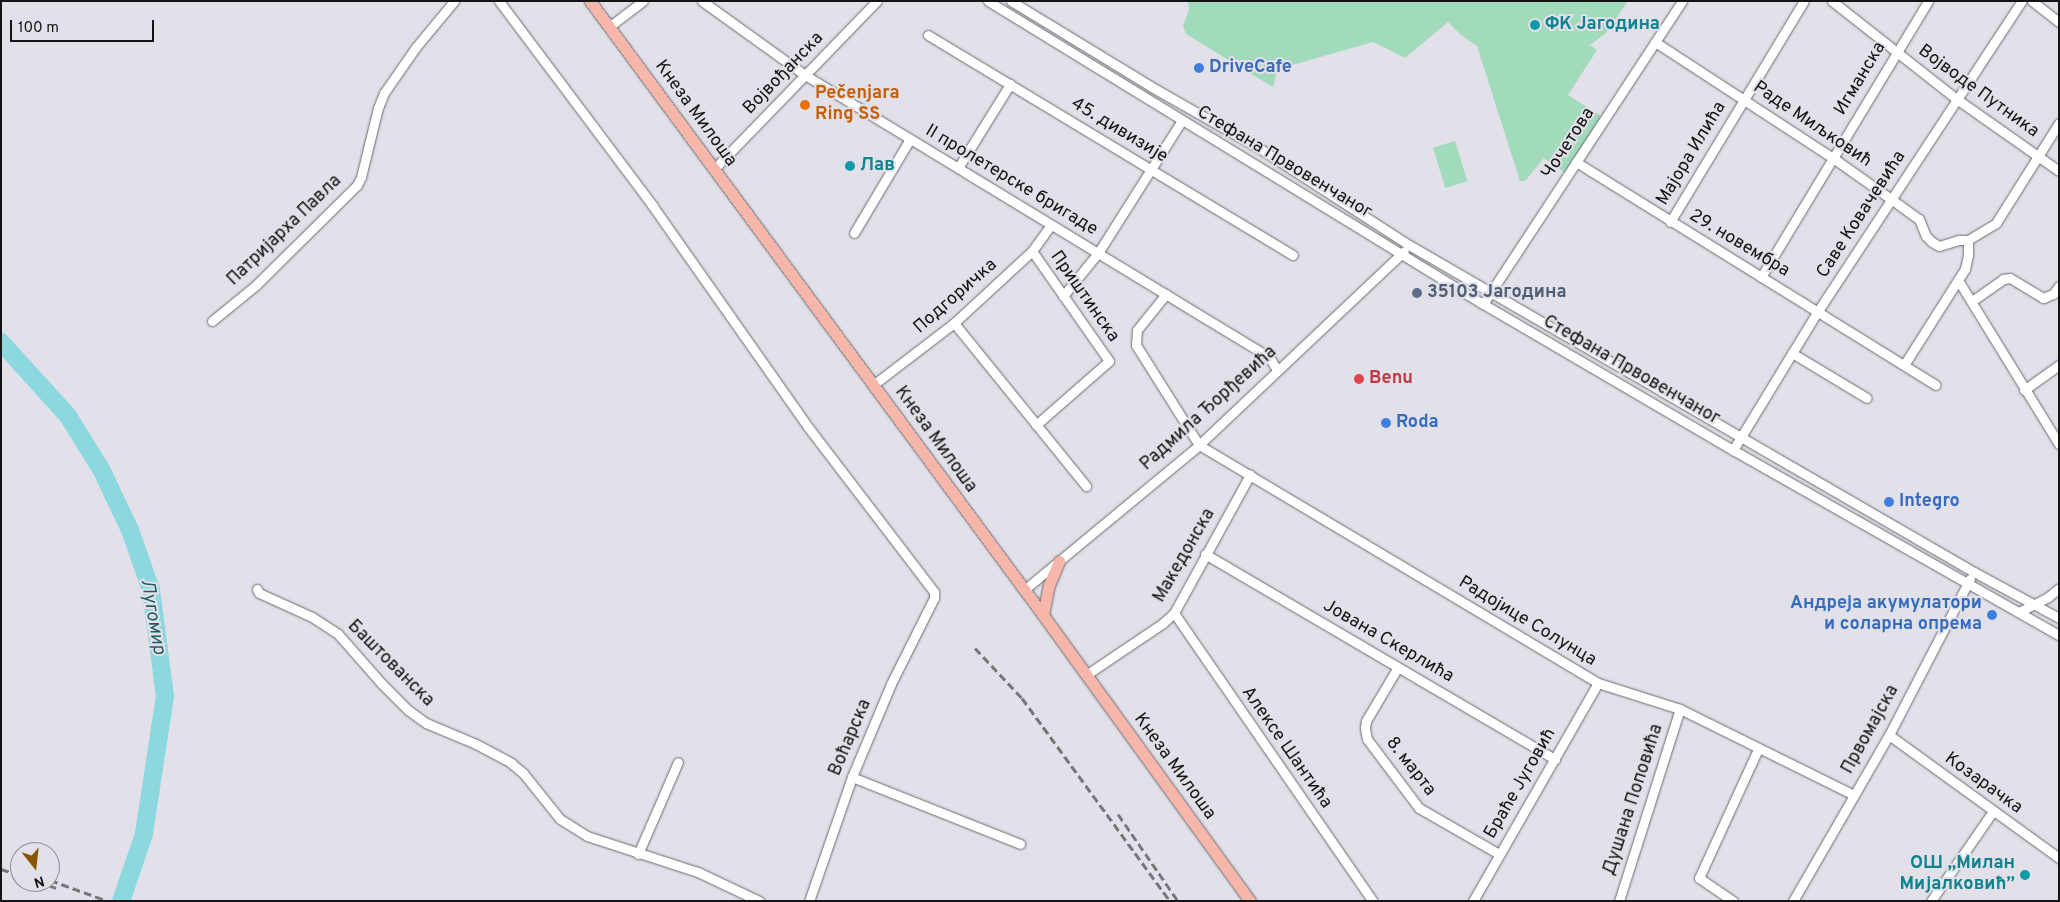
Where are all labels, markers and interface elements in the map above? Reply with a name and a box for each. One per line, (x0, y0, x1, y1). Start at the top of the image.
scale bar (12, 10, 156, 42)
place label: ФК Јагодина (1545, 14, 1660, 36)
text: 100 m (18, 19, 59, 38)
marker: ФК Јагодина (1529, 19, 1541, 31)
street label: Војвођанска (739, 28, 829, 120)
street label: Игманска (1831, 38, 1891, 120)
street label: Војводе Путника (1913, 41, 2043, 143)
street label: Кнеза Милоша (649, 57, 741, 171)
place label: DriveCafe (1209, 57, 1292, 79)
marker: DriveCafe (1193, 62, 1205, 74)
street label: Раде Миљковић (1748, 77, 1876, 173)
place label: Pečenjara Ring SS (815, 84, 900, 126)
street label: 45. дивизије (1067, 94, 1171, 168)
street label: Мајора Илића (1653, 98, 1731, 210)
marker: Pečenjara Ring SS (799, 99, 811, 111)
street label: Стефана Првовенчаног (1193, 102, 1375, 224)
street label: Чочетова (1538, 104, 1600, 184)
street label: II пролетерске бригаде (921, 121, 1101, 241)
street label: Саве Ковачевића (1813, 147, 1911, 283)
place label: Лав (860, 155, 895, 177)
marker: Лав (844, 160, 856, 172)
street label: Патријарха Павла (223, 171, 347, 291)
street label: 29. новембра (1685, 206, 1793, 282)
street label: Приштинска (1045, 247, 1123, 347)
street label: Подгоричка (910, 255, 1002, 339)
place label: 35103 Јагодина (1427, 282, 1566, 304)
marker: 35103 Јагодина (1411, 287, 1423, 299)
street label: Стефана Првовенчаног (1539, 312, 1723, 430)
street label: Радмила Ђорђевића (1136, 342, 1282, 476)
place label: Benu (1369, 368, 1413, 390)
marker: Benu (1353, 373, 1365, 385)
street label: Кнеза Милоша (889, 383, 981, 497)
place label: Roda (1396, 412, 1439, 434)
marker: Roda (1380, 417, 1392, 429)
place label: Integro (1899, 491, 1960, 513)
marker: Integro (1883, 496, 1895, 508)
street label: Македонска (1149, 505, 1221, 607)
street label: Радојице Солунца (1454, 572, 1600, 672)
water label: Лугомир (134, 578, 170, 656)
place label: Андреја акумулатори и соларна опрема (1790, 594, 1982, 636)
street label: Јована Скерлића (1319, 596, 1457, 688)
marker: Андреја акумулатори и соларна опрема (1986, 609, 1998, 621)
street label: Баштованска (342, 616, 438, 712)
street label: Првомајска (1838, 682, 1904, 778)
street label: Алексе Шантића (1236, 683, 1336, 813)
street label: Воћарска (825, 696, 877, 780)
street label: Кнеза Милоша (1128, 710, 1220, 824)
street label: Душана Поповића (1599, 722, 1669, 878)
street label: Браће Југовић (1481, 725, 1561, 843)
street label: 8. марта (1380, 733, 1440, 801)
street label: Козарачка (1940, 749, 2026, 819)
north arrow (10, 842, 60, 892)
place label: ОШ „Милан Мијалковић” (1900, 854, 2015, 896)
marker: ОШ „Милан Мијалковић” (2019, 869, 2031, 881)
text: N (32, 871, 46, 890)

